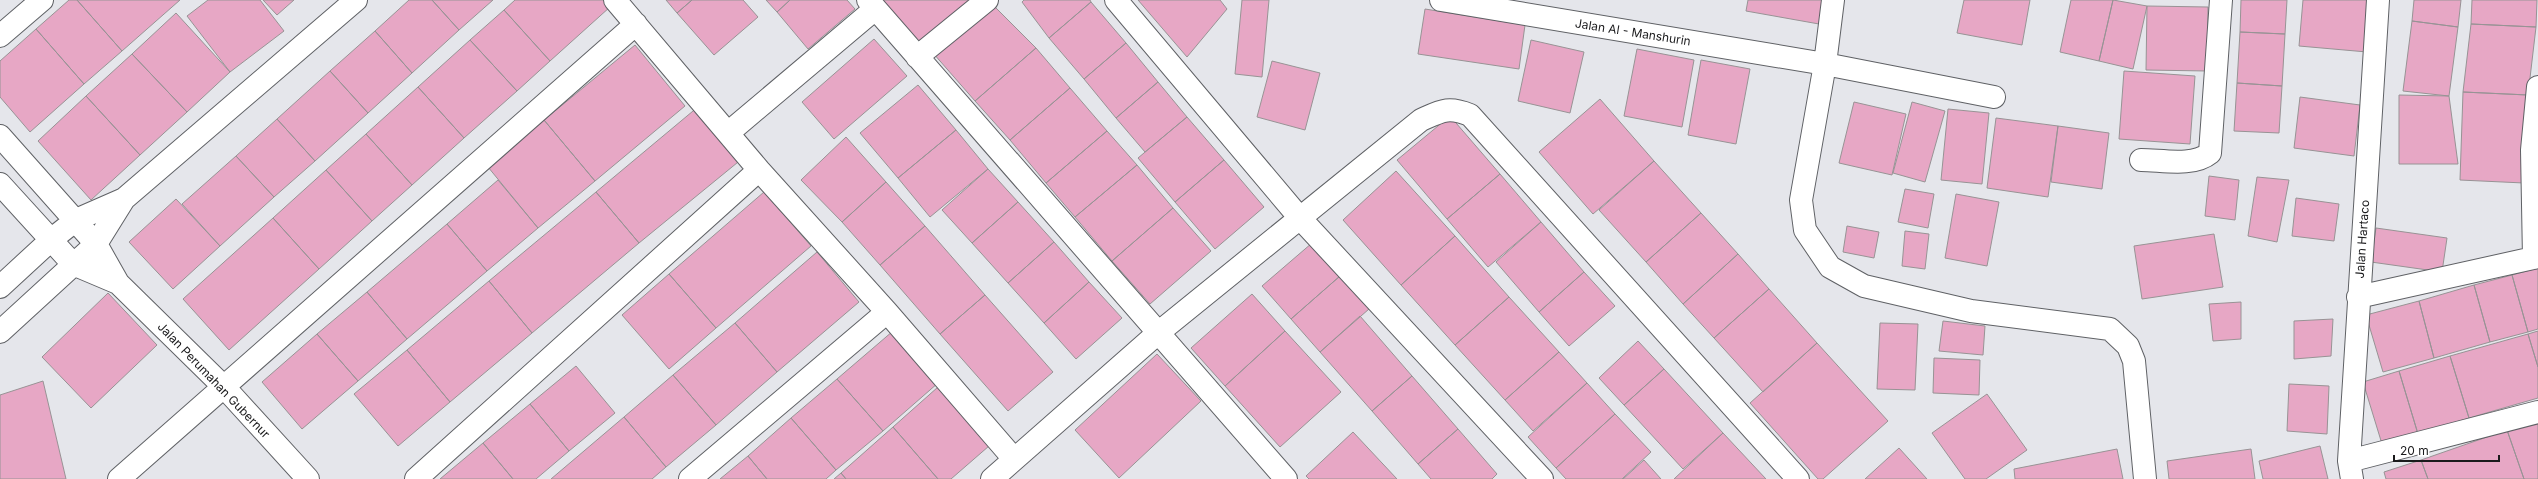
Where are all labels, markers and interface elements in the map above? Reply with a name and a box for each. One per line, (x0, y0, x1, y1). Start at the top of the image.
street label: Jalan Al - Manshurin (1574, 15, 1692, 49)
street label: Jalan Hartaco (2352, 199, 2372, 279)
street label: Jalan Perumahan Gubernur (155, 319, 274, 441)
scale bar (2394, 437, 2499, 463)
text: 20 m (2400, 443, 2429, 458)

